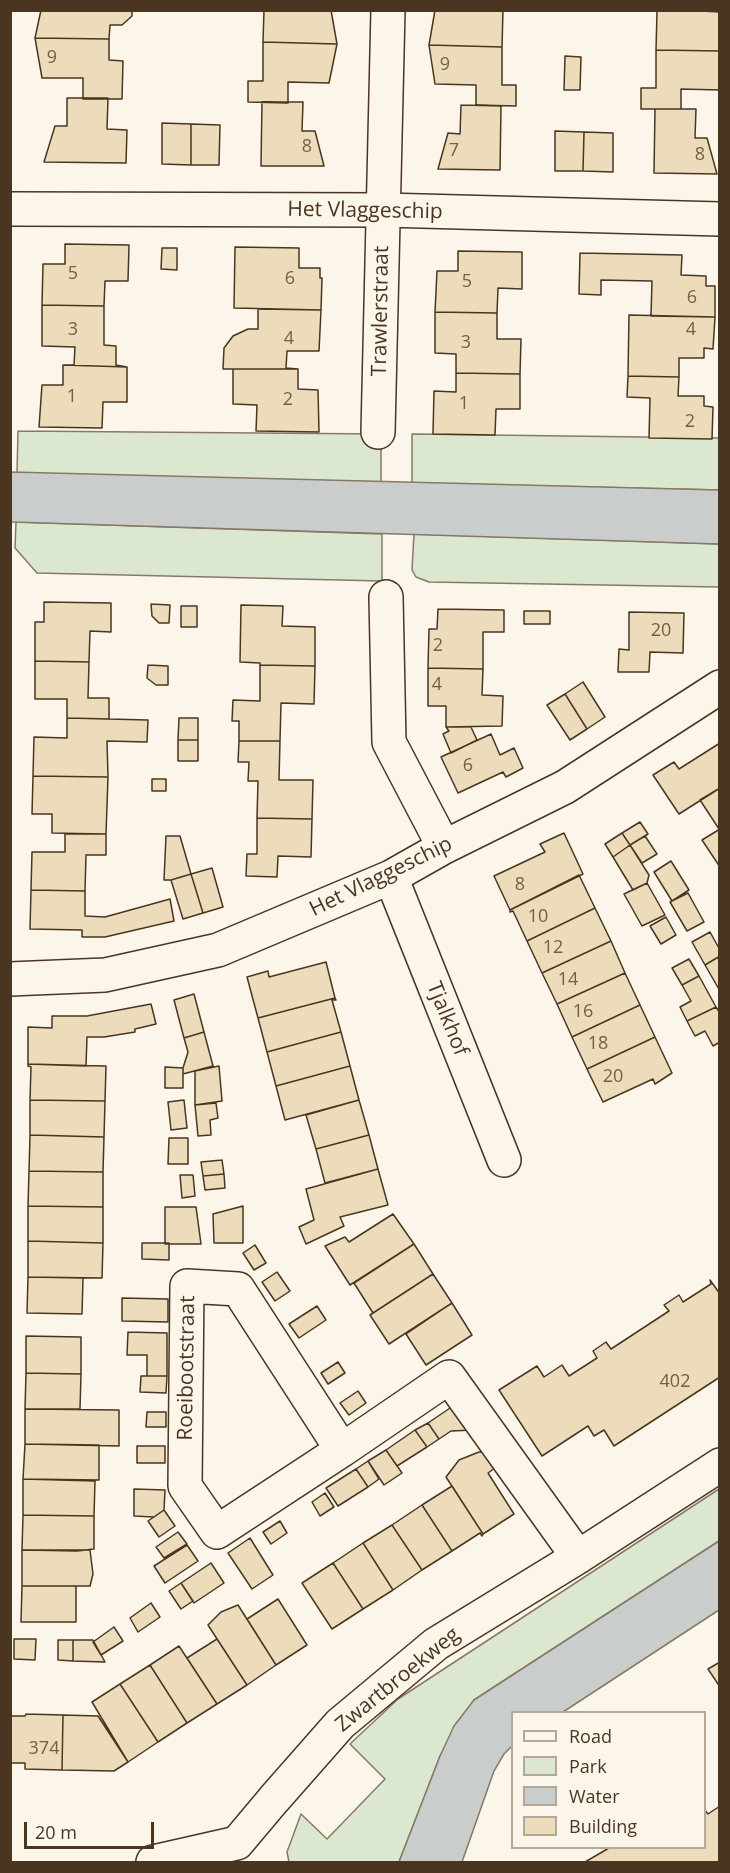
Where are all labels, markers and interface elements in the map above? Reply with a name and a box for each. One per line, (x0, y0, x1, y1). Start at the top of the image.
house number: 9 (47, 47, 57, 69)
house number: 9 (440, 54, 450, 76)
house number: 8 (302, 136, 312, 158)
house number: 7 (449, 140, 459, 162)
house number: 8 (695, 144, 705, 166)
street label: Het Vlaggeschip (287, 197, 443, 225)
street label: Trawlerstraat (367, 245, 395, 377)
house number: 5 (68, 263, 78, 285)
house number: 6 (285, 268, 295, 290)
house number: 5 (462, 271, 472, 293)
house number: 6 (687, 287, 697, 309)
house number: 3 (68, 319, 78, 341)
house number: 4 (686, 319, 696, 341)
house number: 4 (284, 328, 294, 350)
house number: 3 (461, 332, 471, 354)
house number: 1 (67, 386, 77, 408)
house number: 2 (283, 389, 293, 411)
house number: 1 (459, 393, 469, 415)
house number: 2 (685, 411, 695, 433)
house number: 20 (651, 620, 671, 642)
house number: 2 (433, 635, 443, 657)
house number: 4 (432, 674, 442, 696)
house number: 6 (463, 755, 473, 777)
street label: Het Vlaggeschip (306, 832, 456, 922)
house number: 8 (515, 874, 525, 896)
house number: 10 (528, 906, 548, 928)
house number: 12 (543, 937, 563, 959)
house number: 14 (558, 969, 578, 991)
street label: Tjalkhof (421, 978, 473, 1060)
house number: 16 (573, 1001, 593, 1023)
house number: 18 (588, 1033, 608, 1055)
house number: 20 (603, 1066, 623, 1088)
street label: Roeibootstraat (173, 1295, 201, 1441)
house number: 402 (660, 1371, 690, 1393)
street label: Zwartbroekweg (331, 1622, 465, 1738)
legend (511, 1711, 706, 1849)
text: Road (569, 1724, 612, 1748)
house number: 374 (29, 1738, 59, 1760)
text: Park (569, 1754, 607, 1778)
text: Water (569, 1784, 620, 1808)
scale bar (27, 1810, 158, 1848)
text: Building (569, 1814, 637, 1838)
text: 20 m (35, 1820, 77, 1844)

